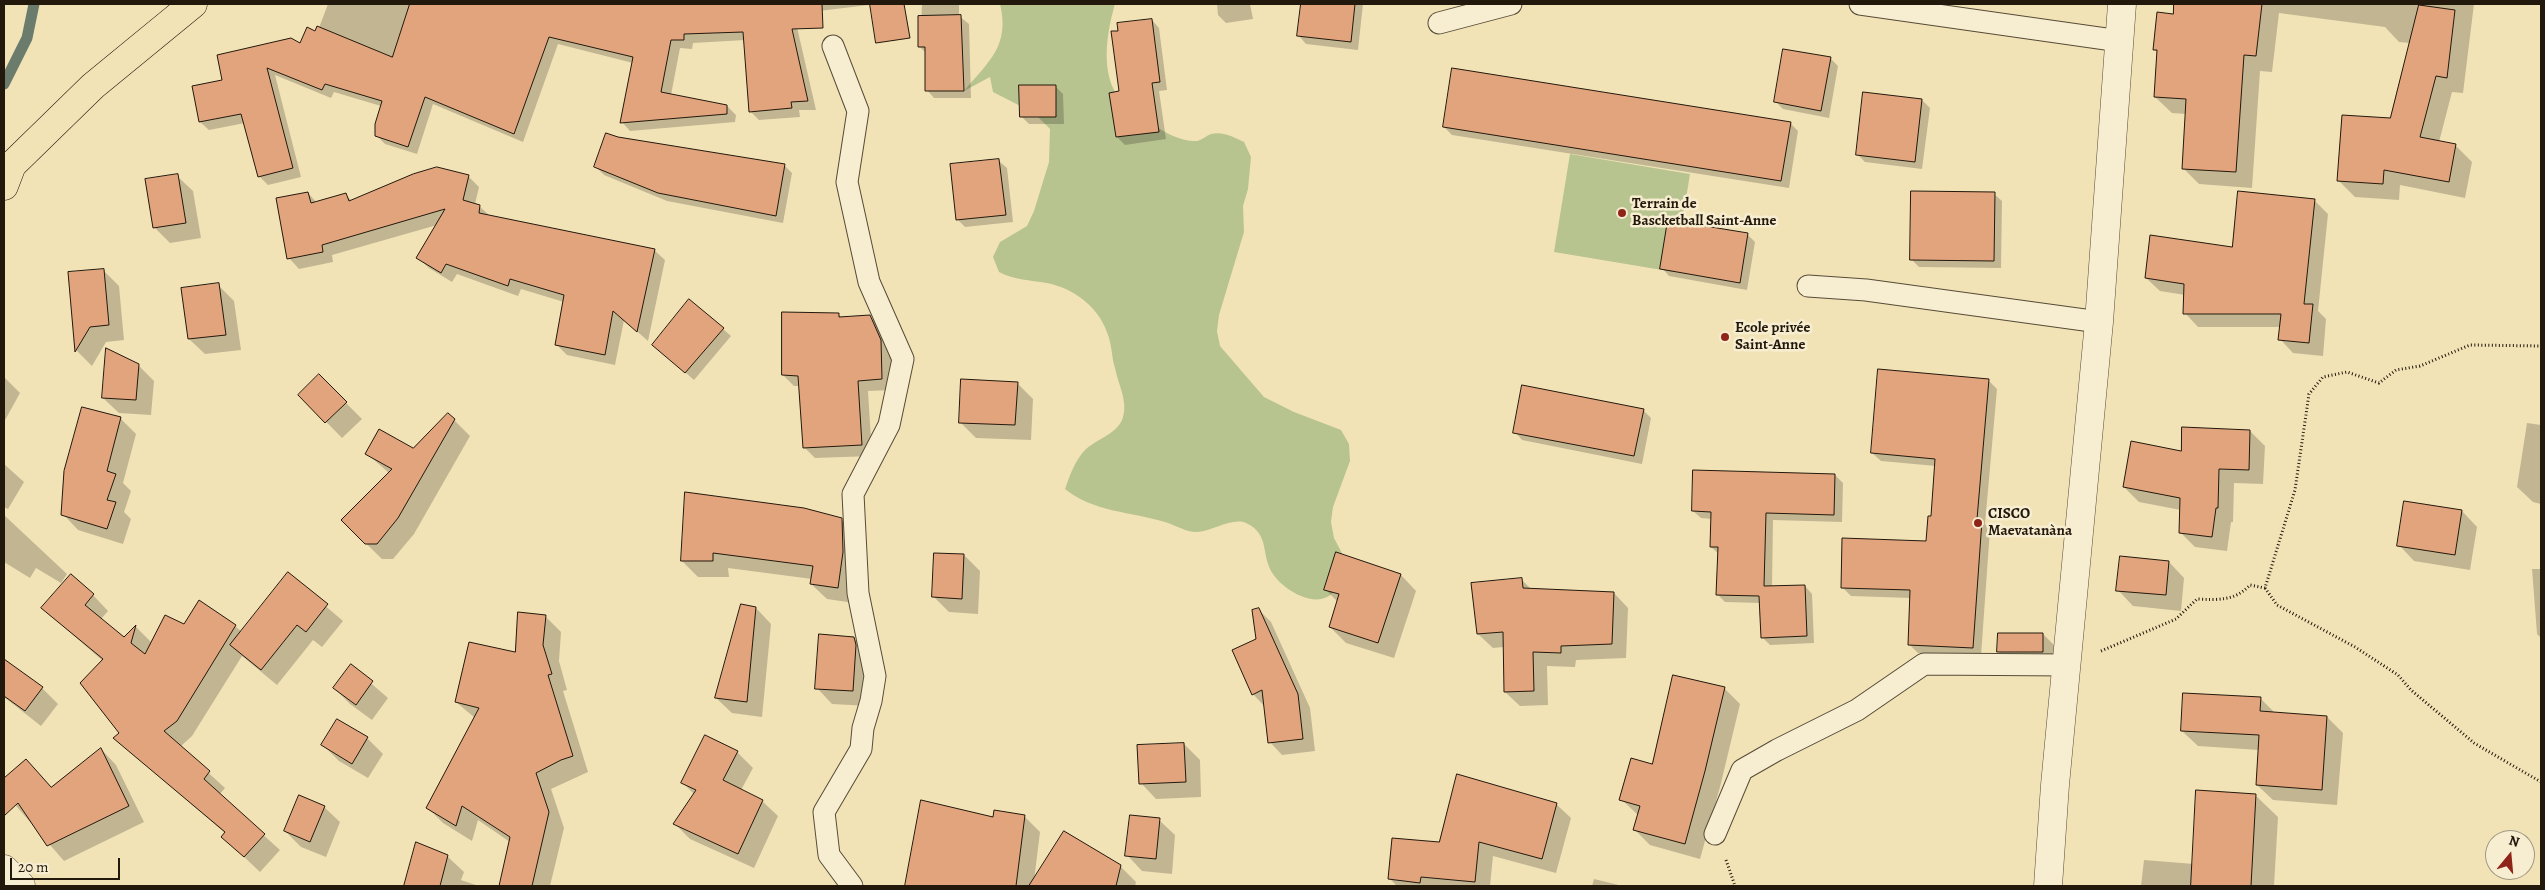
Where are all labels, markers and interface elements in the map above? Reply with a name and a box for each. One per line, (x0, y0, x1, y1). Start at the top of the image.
place label: Terrain de Bascketball Saint-Anne (1632, 195, 1776, 230)
marker: Terrain de Bascketball Saint-Anne (1616, 207, 1628, 219)
place label: Ecole privée Saint-Anne (1735, 319, 1810, 354)
marker: Ecole privée Saint-Anne (1719, 331, 1731, 343)
place label: CISCO Maevatanàna (1988, 505, 2072, 540)
marker: CISCO Maevatanàna (1972, 517, 1984, 529)
north arrow (2485, 830, 2535, 880)
text: N (2507, 831, 2522, 852)
scale bar (12, 848, 122, 880)
text: 20 m (18, 857, 49, 877)

